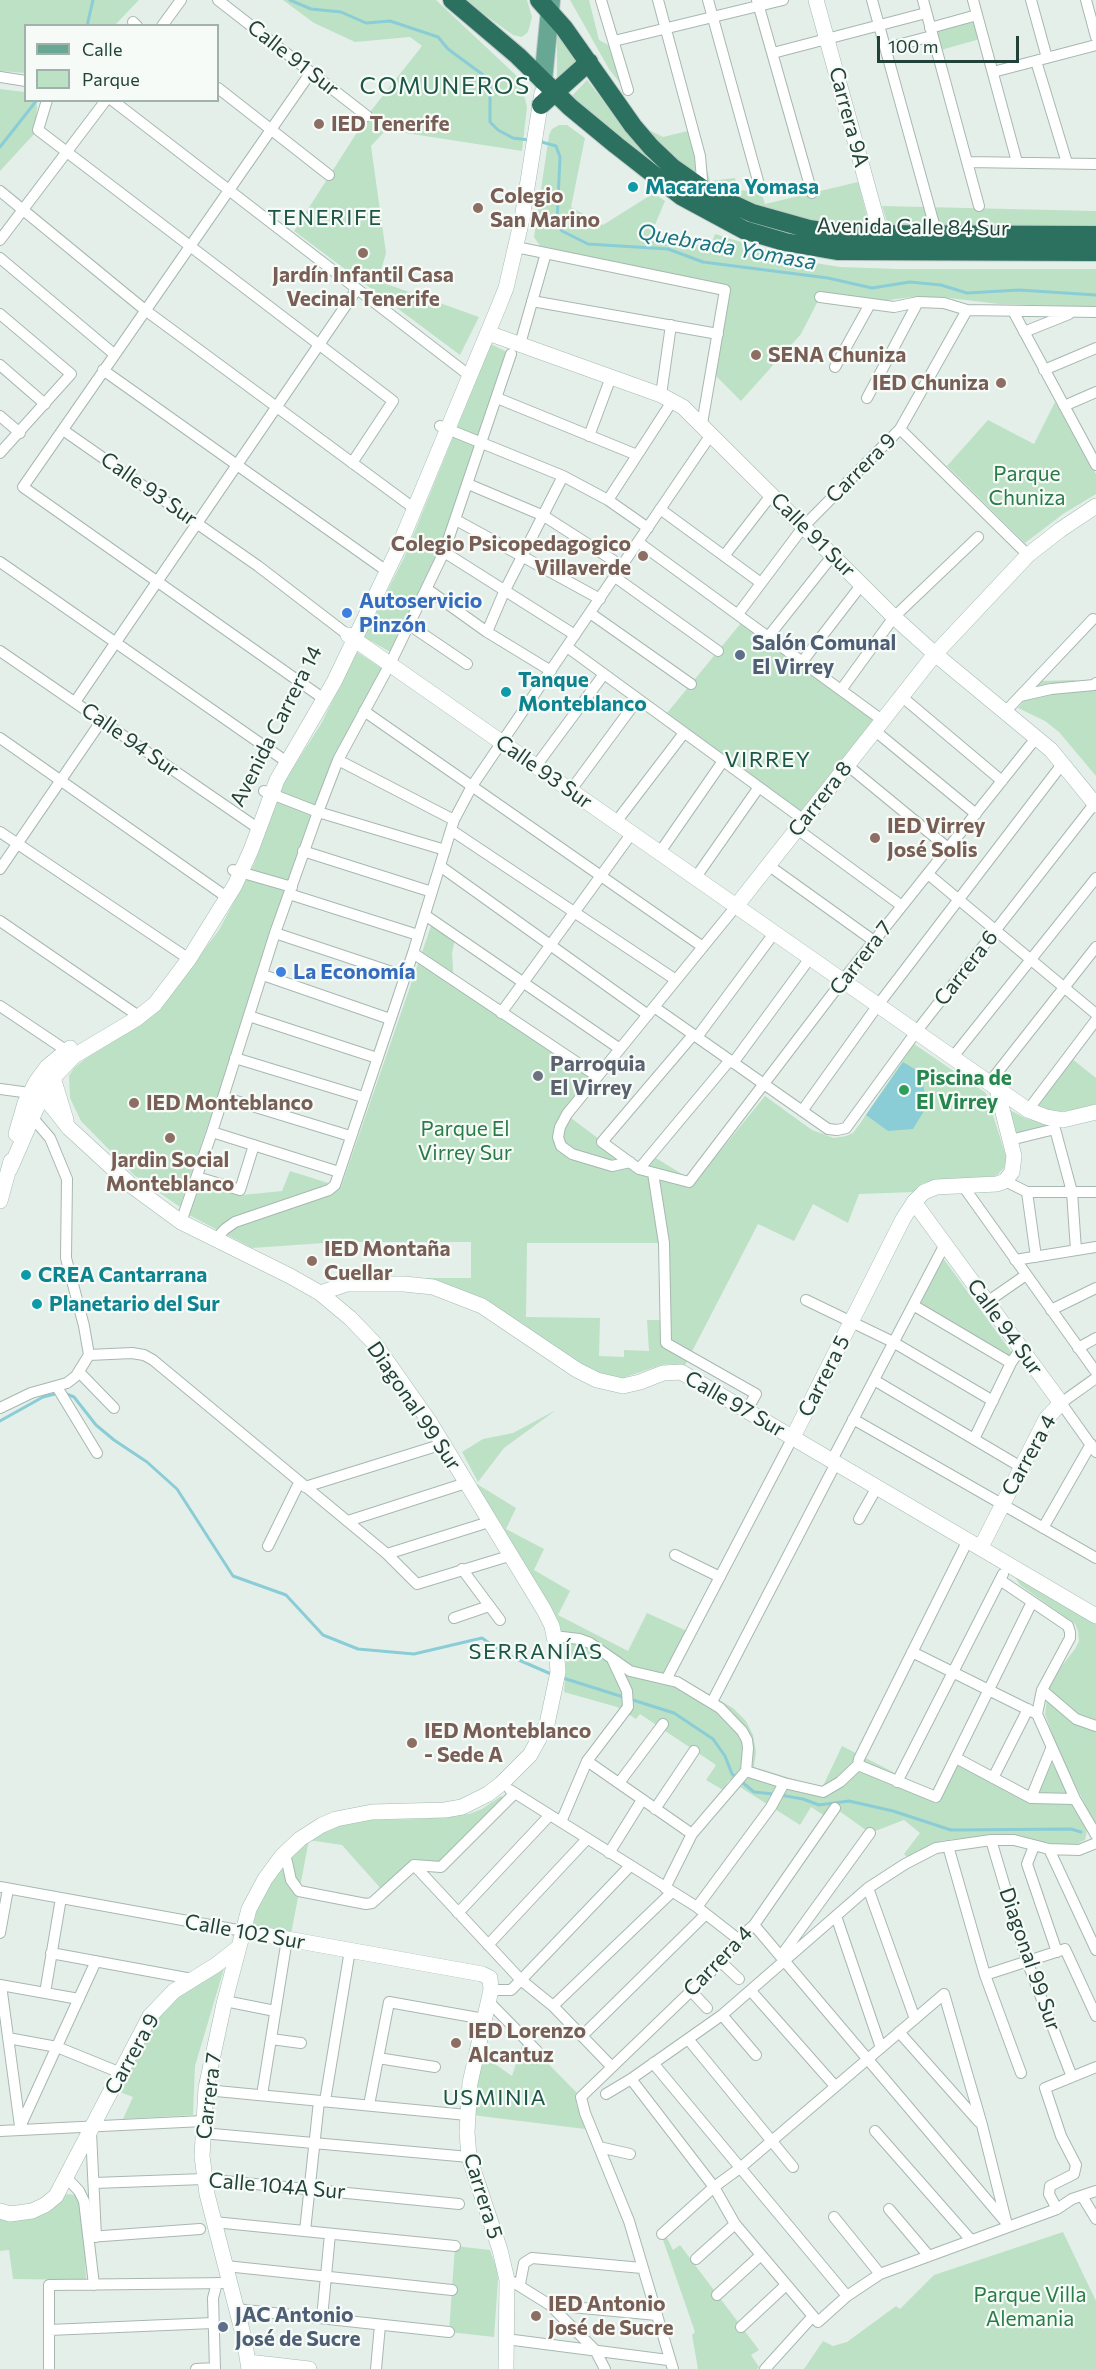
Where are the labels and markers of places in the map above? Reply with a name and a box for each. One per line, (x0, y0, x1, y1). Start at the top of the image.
place label: IED Tenerife (331, 111, 450, 137)
marker: IED Tenerife (312, 117, 326, 131)
place label: Macarena Yomasa (645, 174, 819, 200)
marker: Macarena Yomasa (626, 180, 640, 194)
place label: Colegio San Marino (490, 183, 600, 233)
marker: Colegio San Marino (471, 201, 485, 215)
marker: Jardín Infantil Casa Vecinal Tenerife (356, 246, 370, 260)
place label: Jardín Infantil Casa Vecinal Tenerife (272, 262, 454, 312)
place label: SENA Chuniza (768, 342, 906, 368)
marker: SENA Chuniza (749, 348, 763, 362)
place label: IED Chuniza (872, 370, 989, 396)
marker: IED Chuniza (994, 376, 1008, 390)
place label: Colegio Psicopedagogico Villaverde (391, 531, 631, 581)
marker: Colegio Psicopedagogico Villaverde (636, 549, 650, 563)
place label: Autoservicio Pinzón (359, 588, 482, 638)
marker: Autoservicio Pinzón (340, 606, 354, 620)
place label: Salón Comunal El Virrey (752, 630, 896, 680)
marker: Salón Comunal El Virrey (733, 648, 747, 662)
place label: Tanque Monteblanco (518, 667, 647, 717)
marker: Tanque Monteblanco (499, 685, 513, 699)
place label: IED Virrey José Solis (887, 813, 986, 863)
marker: IED Virrey José Solis (868, 831, 882, 845)
place label: La Economía (293, 959, 415, 985)
marker: La Economía (274, 965, 288, 979)
place label: Parroquia El Virrey (550, 1051, 646, 1101)
place label: Piscina de El Virrey (916, 1065, 1012, 1115)
marker: Parroquia El Virrey (531, 1069, 545, 1083)
marker: Piscina de El Virrey (897, 1083, 911, 1097)
place label: IED Monteblanco (146, 1090, 313, 1116)
marker: IED Monteblanco (127, 1096, 141, 1110)
marker: Jardin Social Monteblanco (163, 1131, 177, 1145)
place label: Jardin Social Monteblanco (106, 1147, 234, 1197)
place label: IED Montaña Cuellar (324, 1236, 450, 1286)
marker: IED Montaña Cuellar (305, 1254, 319, 1268)
place label: CREA Cantarrana (38, 1262, 207, 1288)
marker: CREA Cantarrana (19, 1268, 33, 1282)
place label: Planetario del Sur (49, 1291, 220, 1317)
marker: Planetario del Sur (30, 1297, 44, 1311)
place label: IED Monteblanco - Sede A (424, 1718, 591, 1768)
marker: IED Monteblanco - Sede A (405, 1736, 419, 1750)
place label: IED Lorenzo Alcantuz (468, 2018, 586, 2068)
marker: IED Lorenzo Alcantuz (449, 2036, 463, 2050)
place label: IED Antonio José de Sucre (548, 2291, 673, 2341)
place label: JAC Antonio José de Sucre (235, 2302, 360, 2352)
marker: IED Antonio José de Sucre (529, 2309, 543, 2323)
marker: JAC Antonio José de Sucre (216, 2320, 230, 2334)

